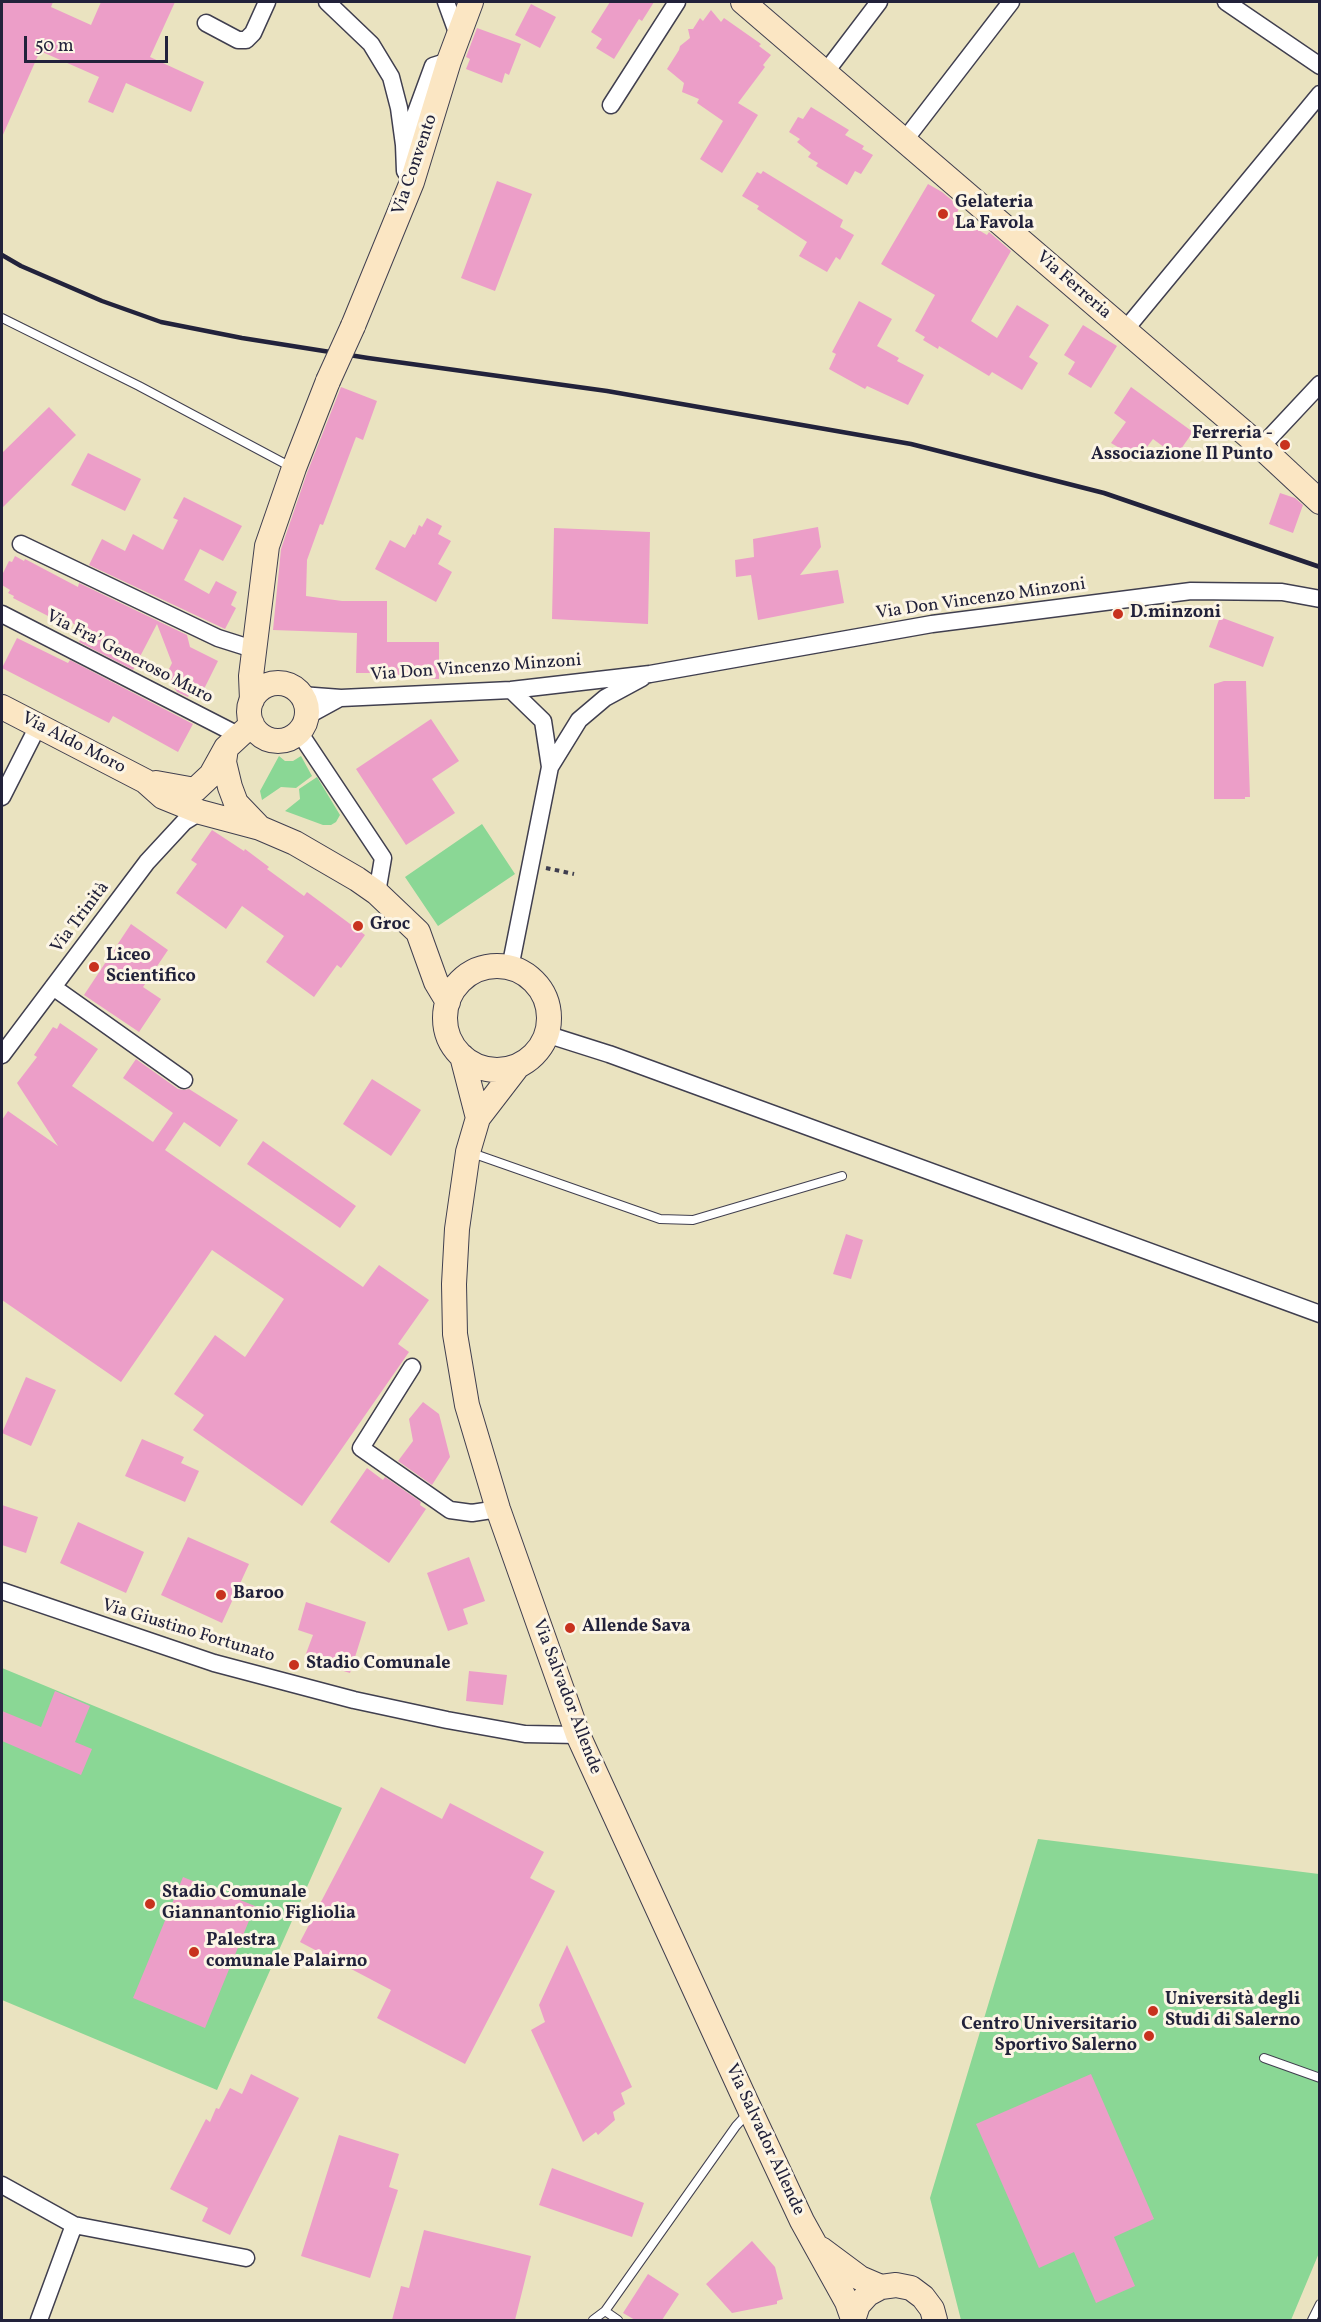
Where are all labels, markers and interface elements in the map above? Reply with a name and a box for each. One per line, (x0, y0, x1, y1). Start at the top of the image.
scale bar (27, 24, 171, 62)
text: 50 m (35, 34, 74, 59)
street label: Via Convento (389, 112, 443, 218)
place label: Gelateria La Favola (955, 193, 1034, 236)
marker: Gelateria La Favola (936, 207, 950, 221)
street label: Via Ferreria (1031, 247, 1115, 325)
place label: Ferreria - Associazione Il Punto (1091, 424, 1273, 466)
marker: Ferreria - Associazione Il Punto (1278, 438, 1292, 452)
street label: Via Don Vincenzo Minzoni (875, 575, 1087, 625)
place label: D.minzoni (1130, 603, 1221, 625)
street label: Via Fra’ Generoso Muro (42, 606, 216, 710)
marker: D.minzoni (1111, 607, 1125, 621)
street label: Via Don Vincenzo Minzoni (370, 651, 582, 687)
street label: Via Aldo Moro (17, 709, 129, 779)
street label: Via Trinità (47, 878, 115, 958)
place label: Groc (370, 915, 410, 937)
marker: Groc (351, 919, 365, 933)
place label: Liceo Scientifico (106, 946, 196, 988)
marker: Liceo Scientifico (87, 960, 101, 974)
place label: Baroo (233, 1584, 284, 1606)
marker: Baroo (214, 1588, 228, 1602)
street label: Via Giustino Fortunato (99, 1595, 277, 1669)
street label: Via Salvador Allende (526, 1616, 606, 1778)
place label: Allende Sava (582, 1617, 691, 1639)
marker: Allende Sava (563, 1621, 577, 1635)
place label: Stadio Comunale (306, 1654, 450, 1676)
marker: Stadio Comunale (287, 1658, 301, 1672)
place label: Stadio Comunale Giannantonio Figliolia (162, 1883, 356, 1926)
marker: Stadio Comunale Giannantonio Figliolia (143, 1897, 157, 1911)
place label: Palestra comunale Palairno (206, 1931, 367, 1974)
marker: Palestra comunale Palairno (187, 1945, 201, 1959)
place label: Università degli Studi di Salerno (1165, 1990, 1300, 2032)
marker: Università degli Studi di Salerno (1146, 2004, 1160, 2018)
place label: Centro Universitario Sportivo Salerno (961, 2015, 1137, 2058)
marker: Centro Universitario Sportivo Salerno (1142, 2029, 1156, 2043)
street label: Via Salvador Allende (719, 2061, 809, 2219)

